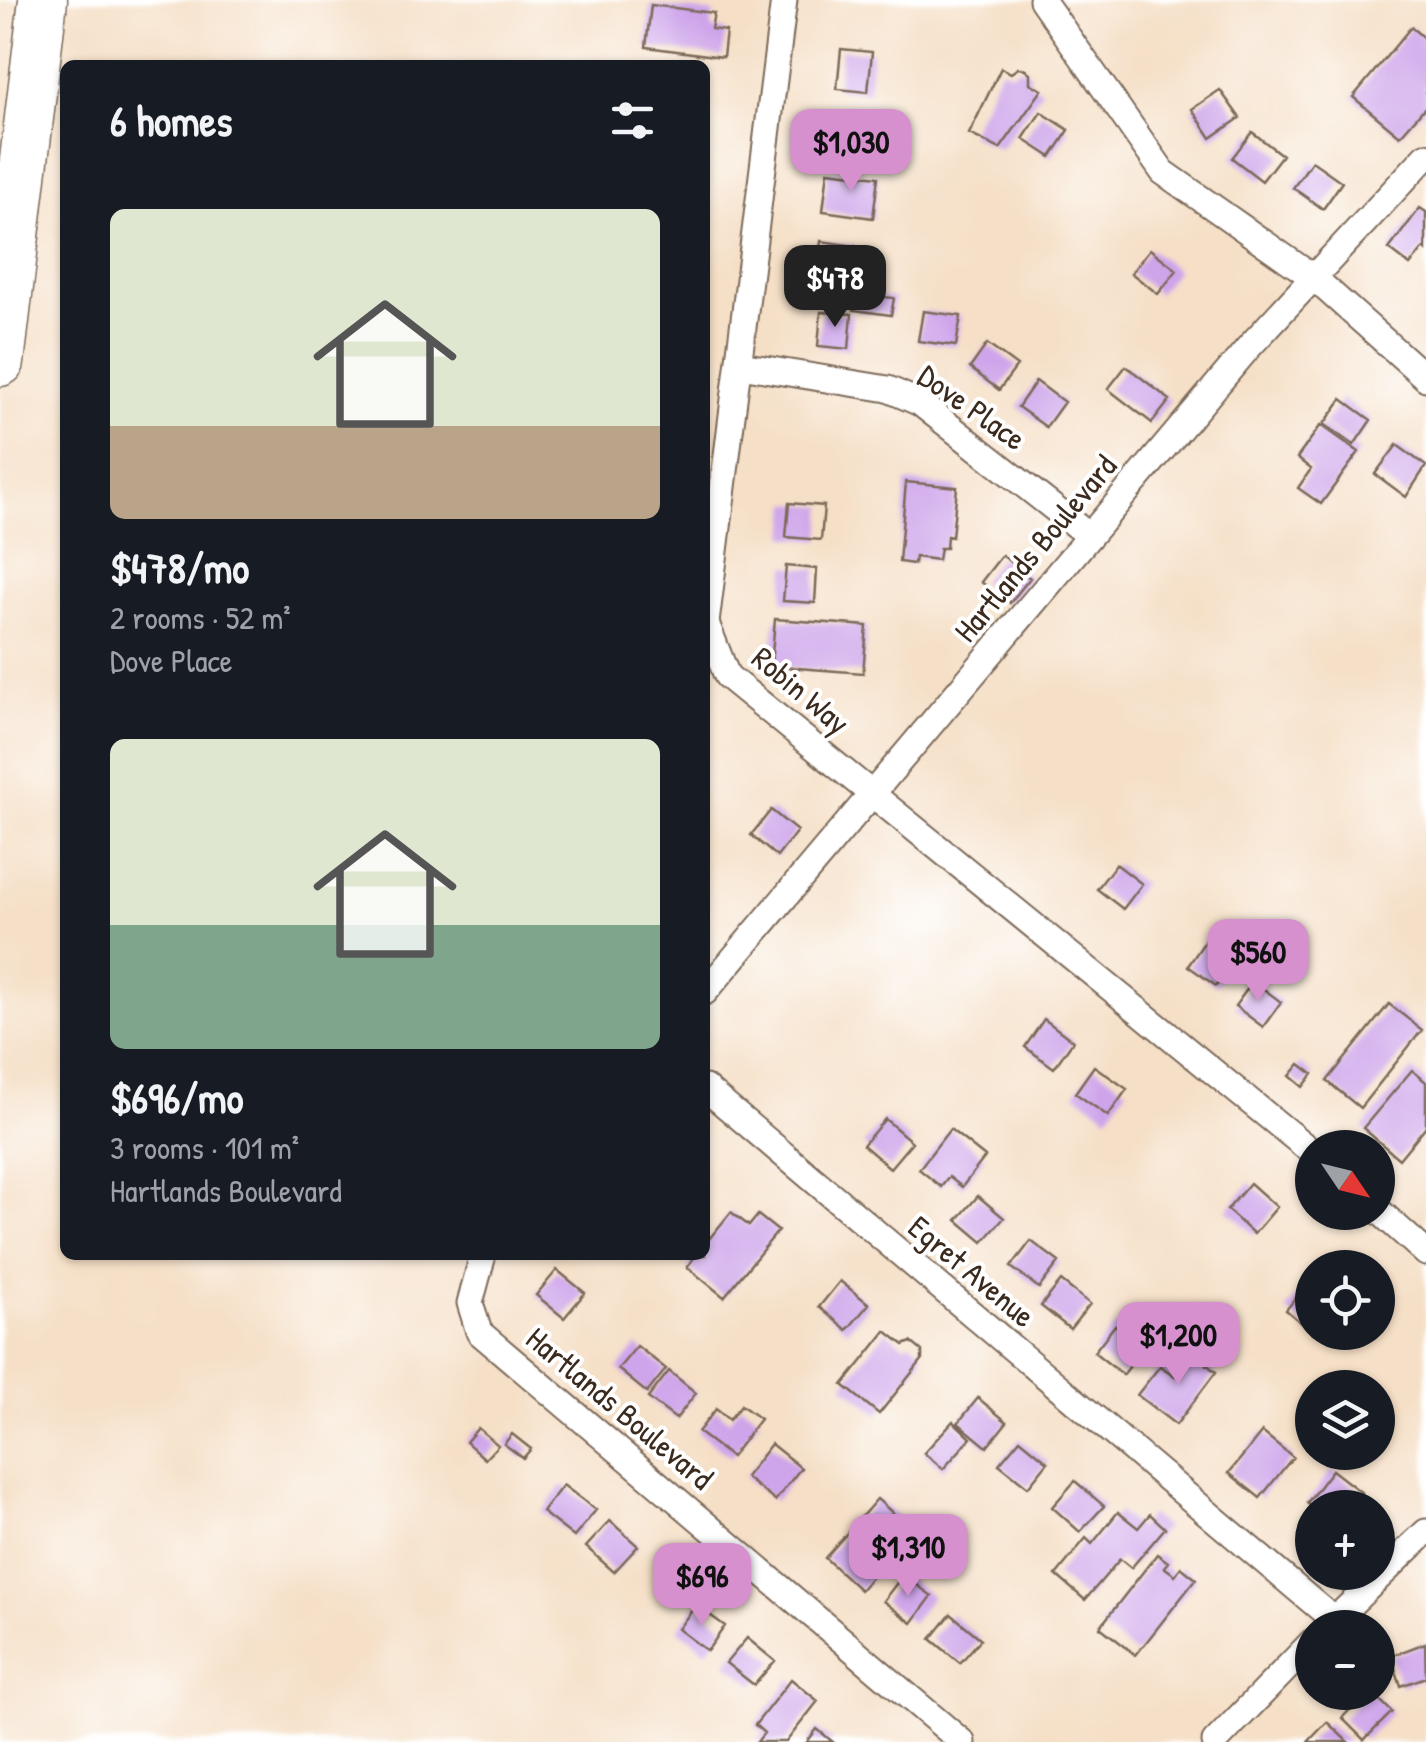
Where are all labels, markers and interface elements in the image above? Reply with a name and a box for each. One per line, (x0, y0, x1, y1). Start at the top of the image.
text: 6 homes (110, 92, 232, 149)
icon: filters (605, 93, 660, 148)
pin: $1,030 (770, 109, 932, 194)
text: $1,030 (812, 120, 890, 163)
pin: $478 (776, 245, 894, 330)
text: $478 (806, 256, 864, 299)
icon: home (295, 274, 475, 454)
street label: Dove Place (909, 354, 1035, 460)
street label: Hartlands Boulevard (944, 445, 1126, 651)
text: $478/mo (110, 539, 249, 596)
text: 2 rooms · 52 m² (110, 596, 291, 639)
street label: Robin Way (743, 636, 859, 744)
text: Dove Place (110, 639, 233, 682)
icon: home (295, 804, 475, 984)
pin: $560 (1199, 919, 1317, 1004)
text: $560 (1230, 930, 1286, 973)
text: $696/mo (110, 1069, 243, 1126)
text: 3 rooms · 101 m² (110, 1126, 299, 1169)
north arrow (1295, 1130, 1395, 1230)
map controls (1295, 1130, 1395, 1710)
text: Hartlands Boulevard (110, 1169, 342, 1212)
street label: Egret Avenue (900, 1205, 1045, 1337)
button: locate (1295, 1250, 1395, 1350)
pin: $1,200 (1097, 1302, 1259, 1387)
text: $1,200 (1139, 1313, 1217, 1356)
street label: Hartlands Boulevard (517, 1317, 723, 1499)
button: layers (1295, 1370, 1395, 1470)
button: + (1295, 1490, 1395, 1590)
pin: $1,310 (827, 1514, 989, 1599)
text: $1,310 (871, 1525, 945, 1568)
pin: $696 (643, 1543, 761, 1628)
text: $696 (675, 1554, 729, 1597)
button: − (1295, 1610, 1395, 1710)

